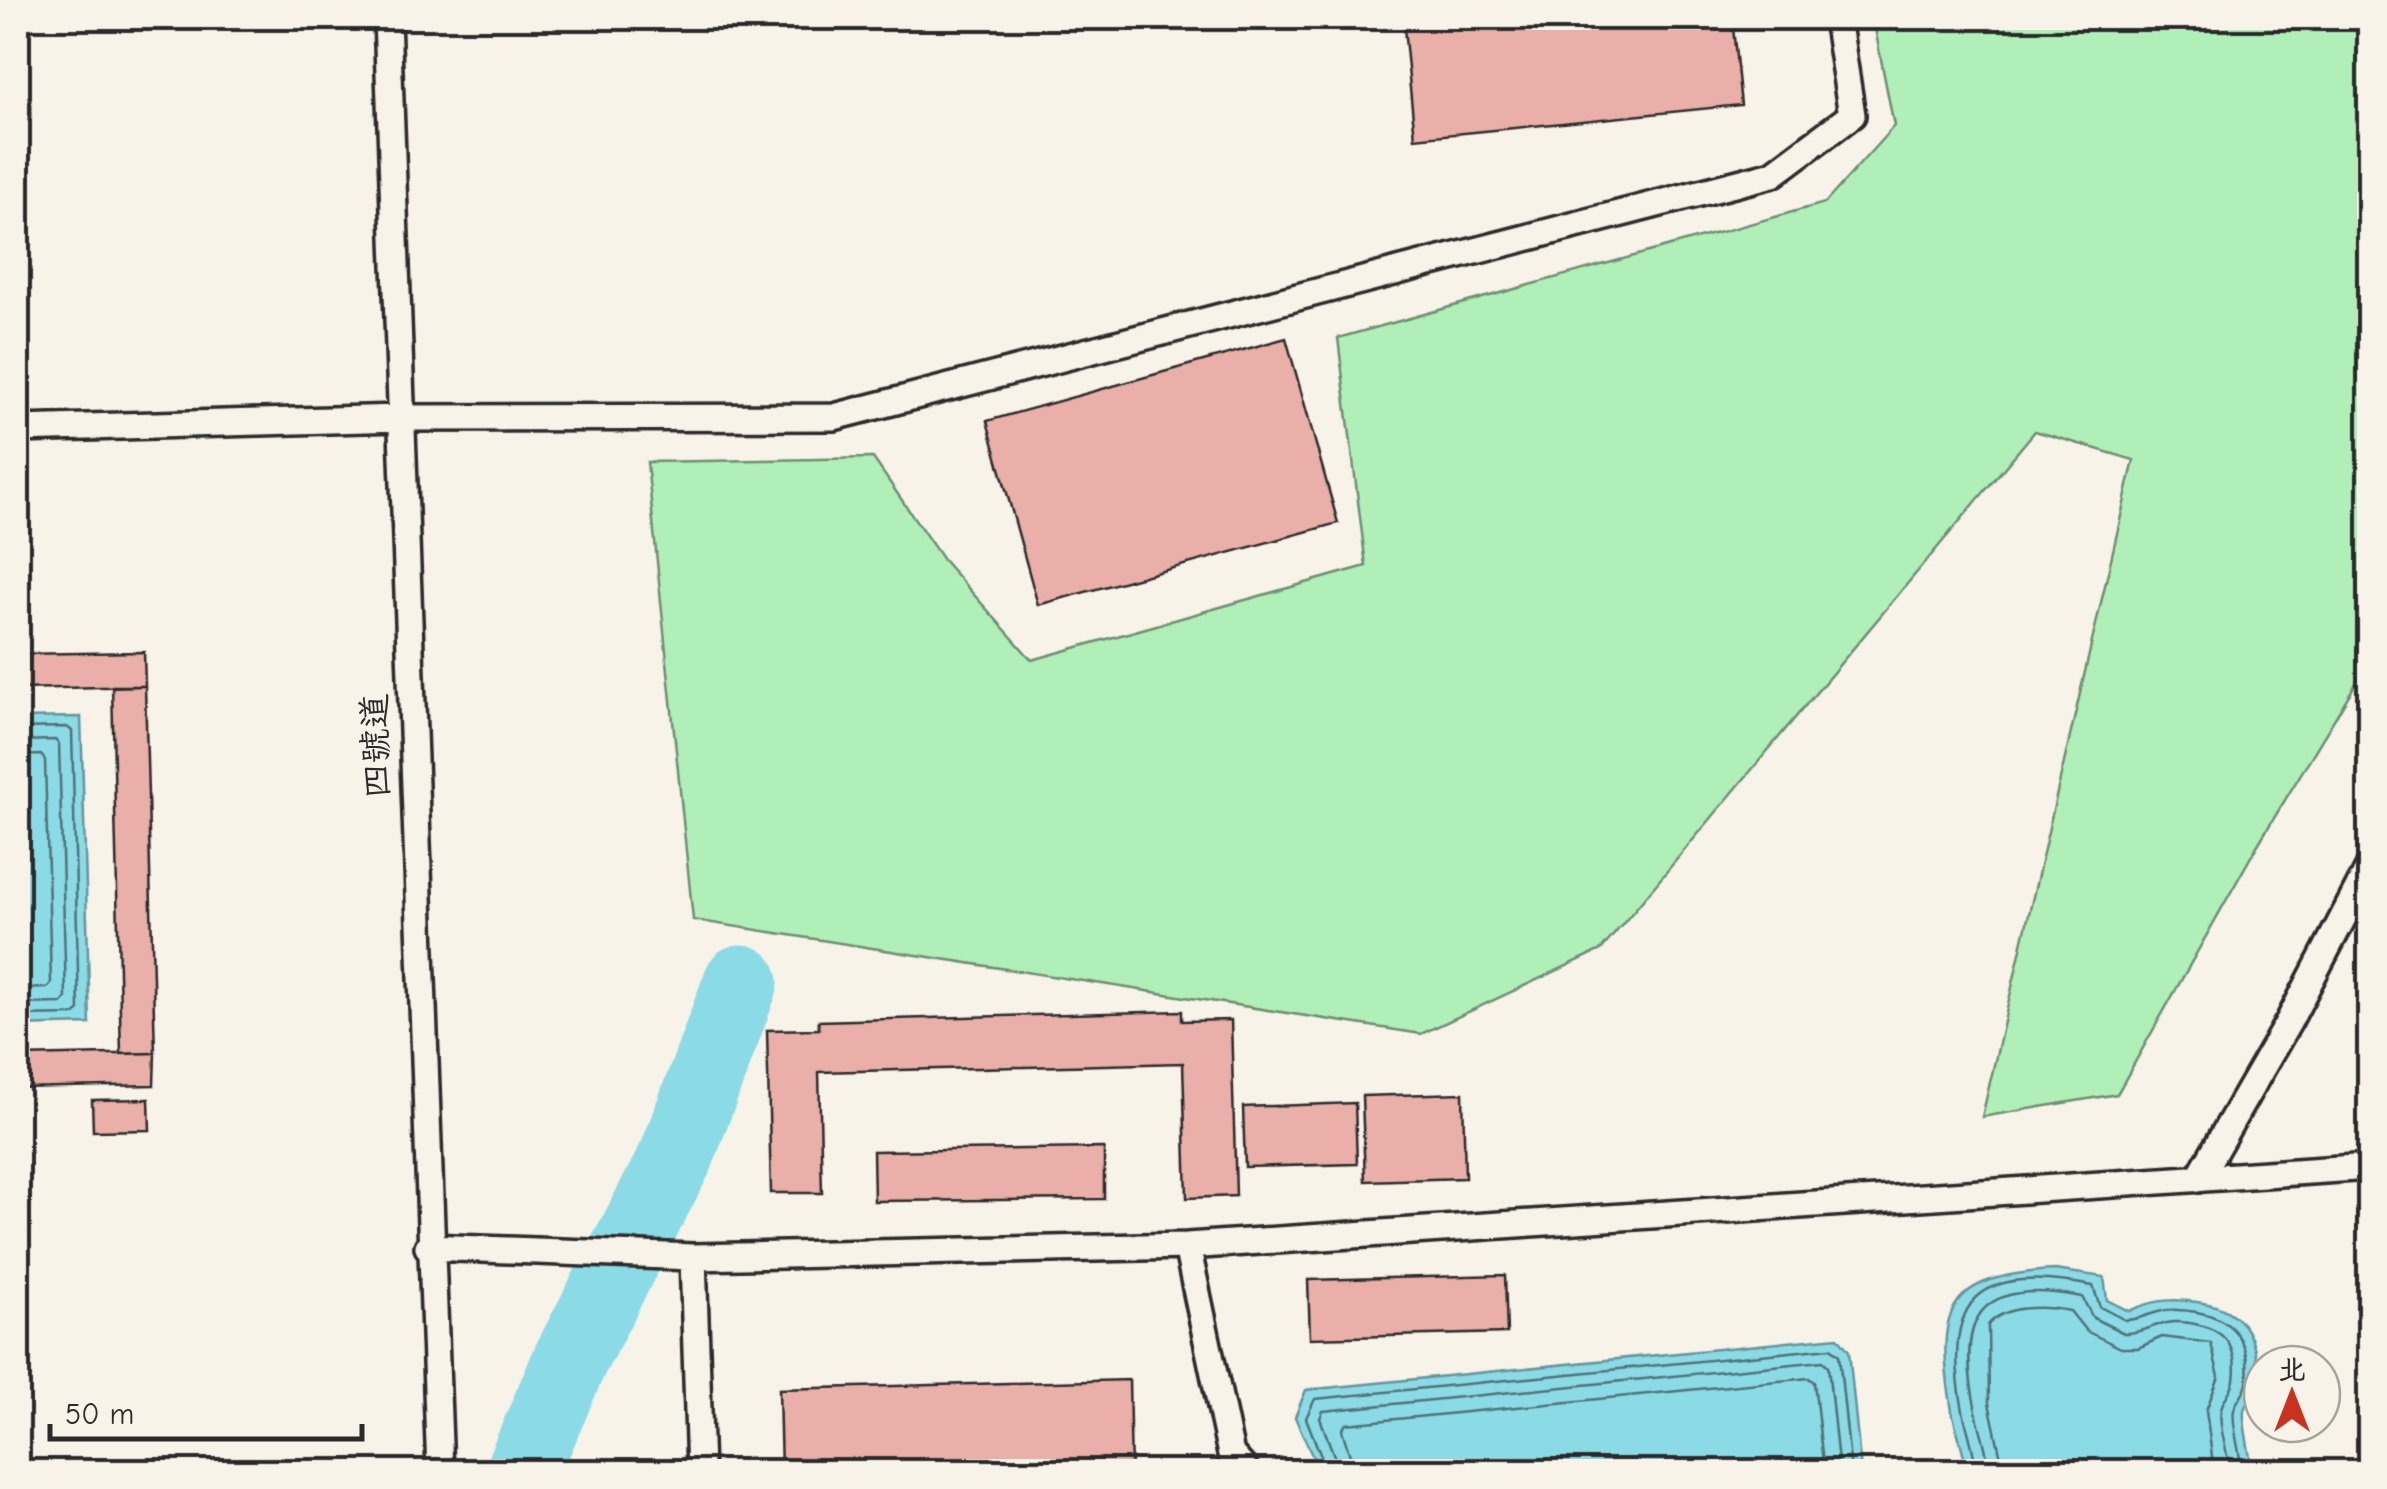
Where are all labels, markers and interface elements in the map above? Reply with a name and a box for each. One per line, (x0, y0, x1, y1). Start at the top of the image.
street label: 四號道 (354, 693, 398, 799)
north arrow (2242, 1344, 2342, 1444)
text: 北 (2278, 1354, 2306, 1386)
scale bar (50, 1379, 362, 1441)
text: 50 m (65, 1397, 134, 1432)

